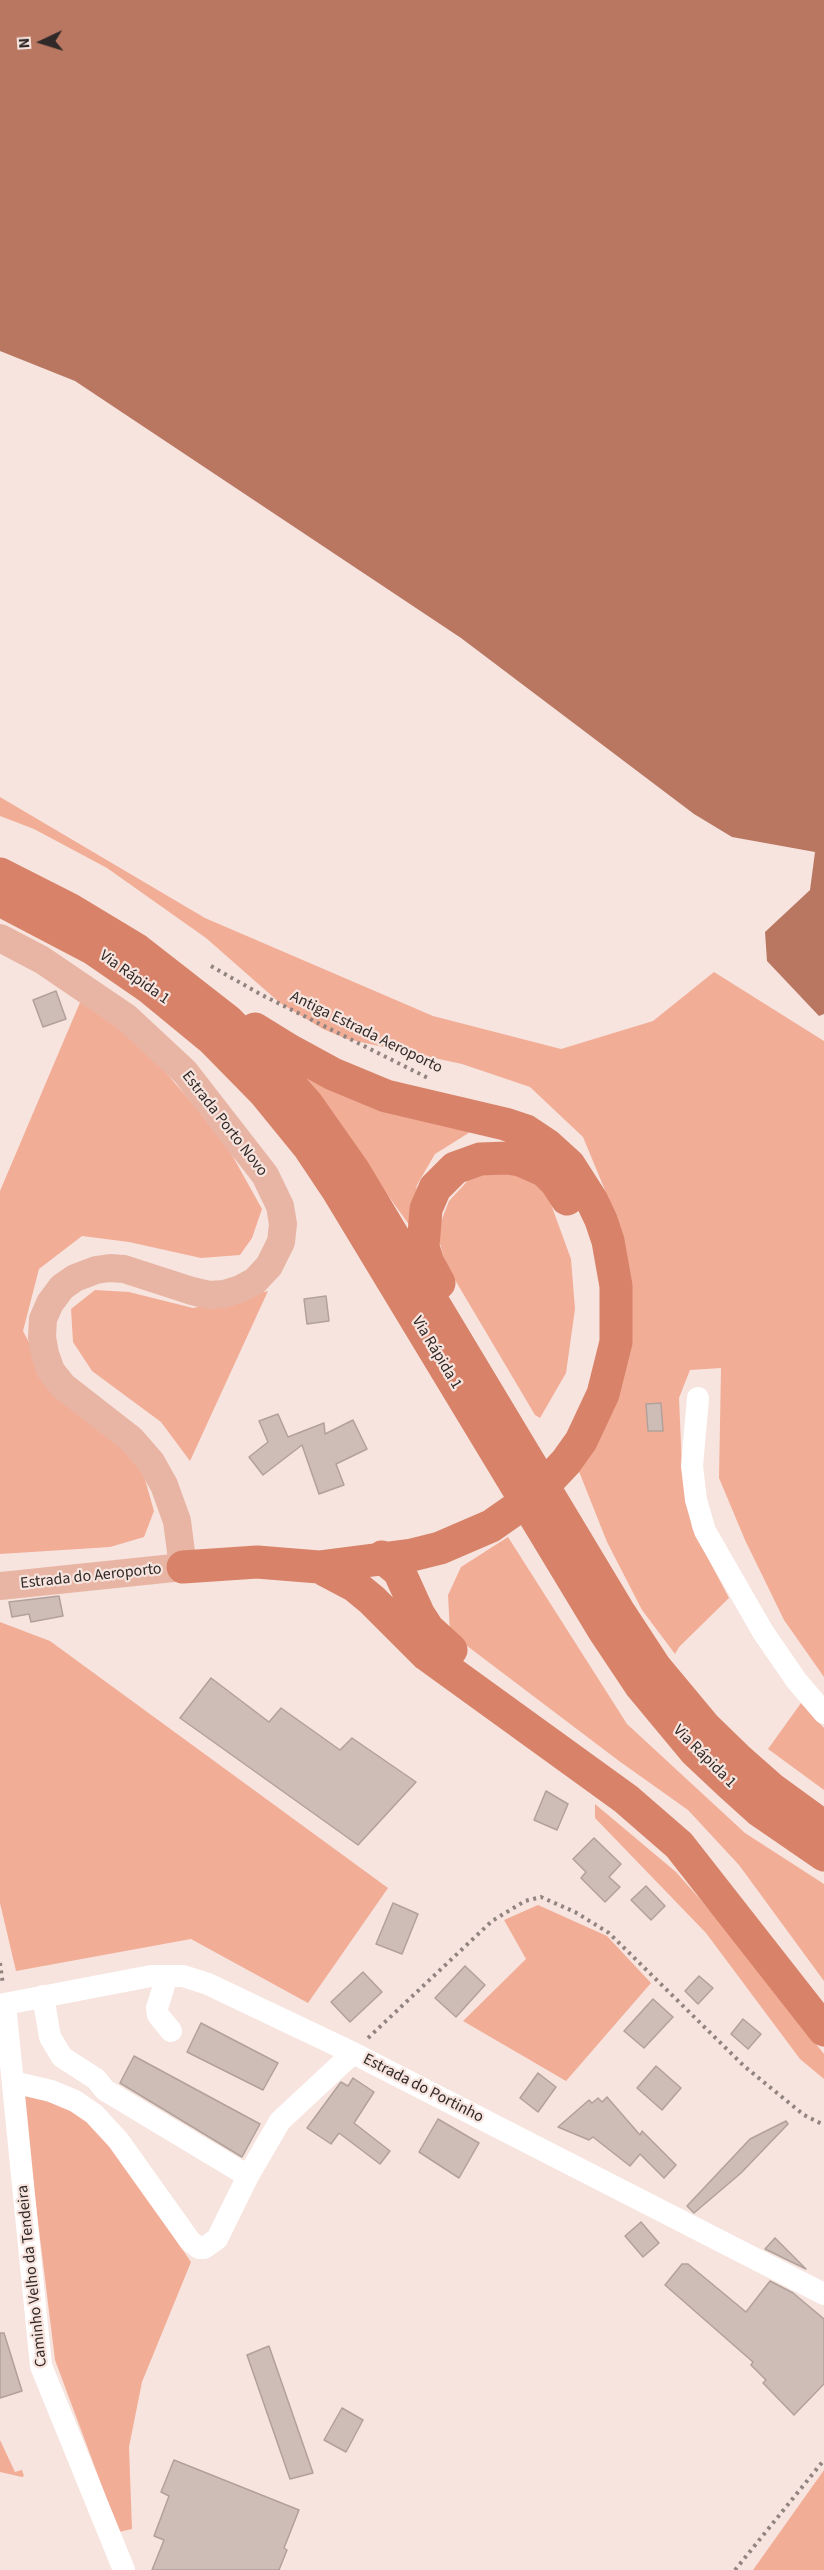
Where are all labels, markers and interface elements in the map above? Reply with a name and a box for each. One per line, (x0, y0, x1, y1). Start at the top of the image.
north arrow (12, 12, 72, 72)
text: N (13, 37, 35, 49)
street label: Via Rápida 1 (95, 947, 173, 1009)
street label: Antiga Estrada Aeroporto (287, 988, 445, 1078)
street label: Estrada Porto Novo (177, 1067, 271, 1181)
street label: Via Rápida 1 (407, 1313, 465, 1393)
street label: Estrada do Aeroporto (19, 1560, 163, 1594)
street label: Via Rápida 1 (668, 1721, 740, 1793)
street label: Estrada do Portinho (360, 2050, 486, 2128)
street label: Caminho Velho da Tendeira (14, 2184, 52, 2368)

